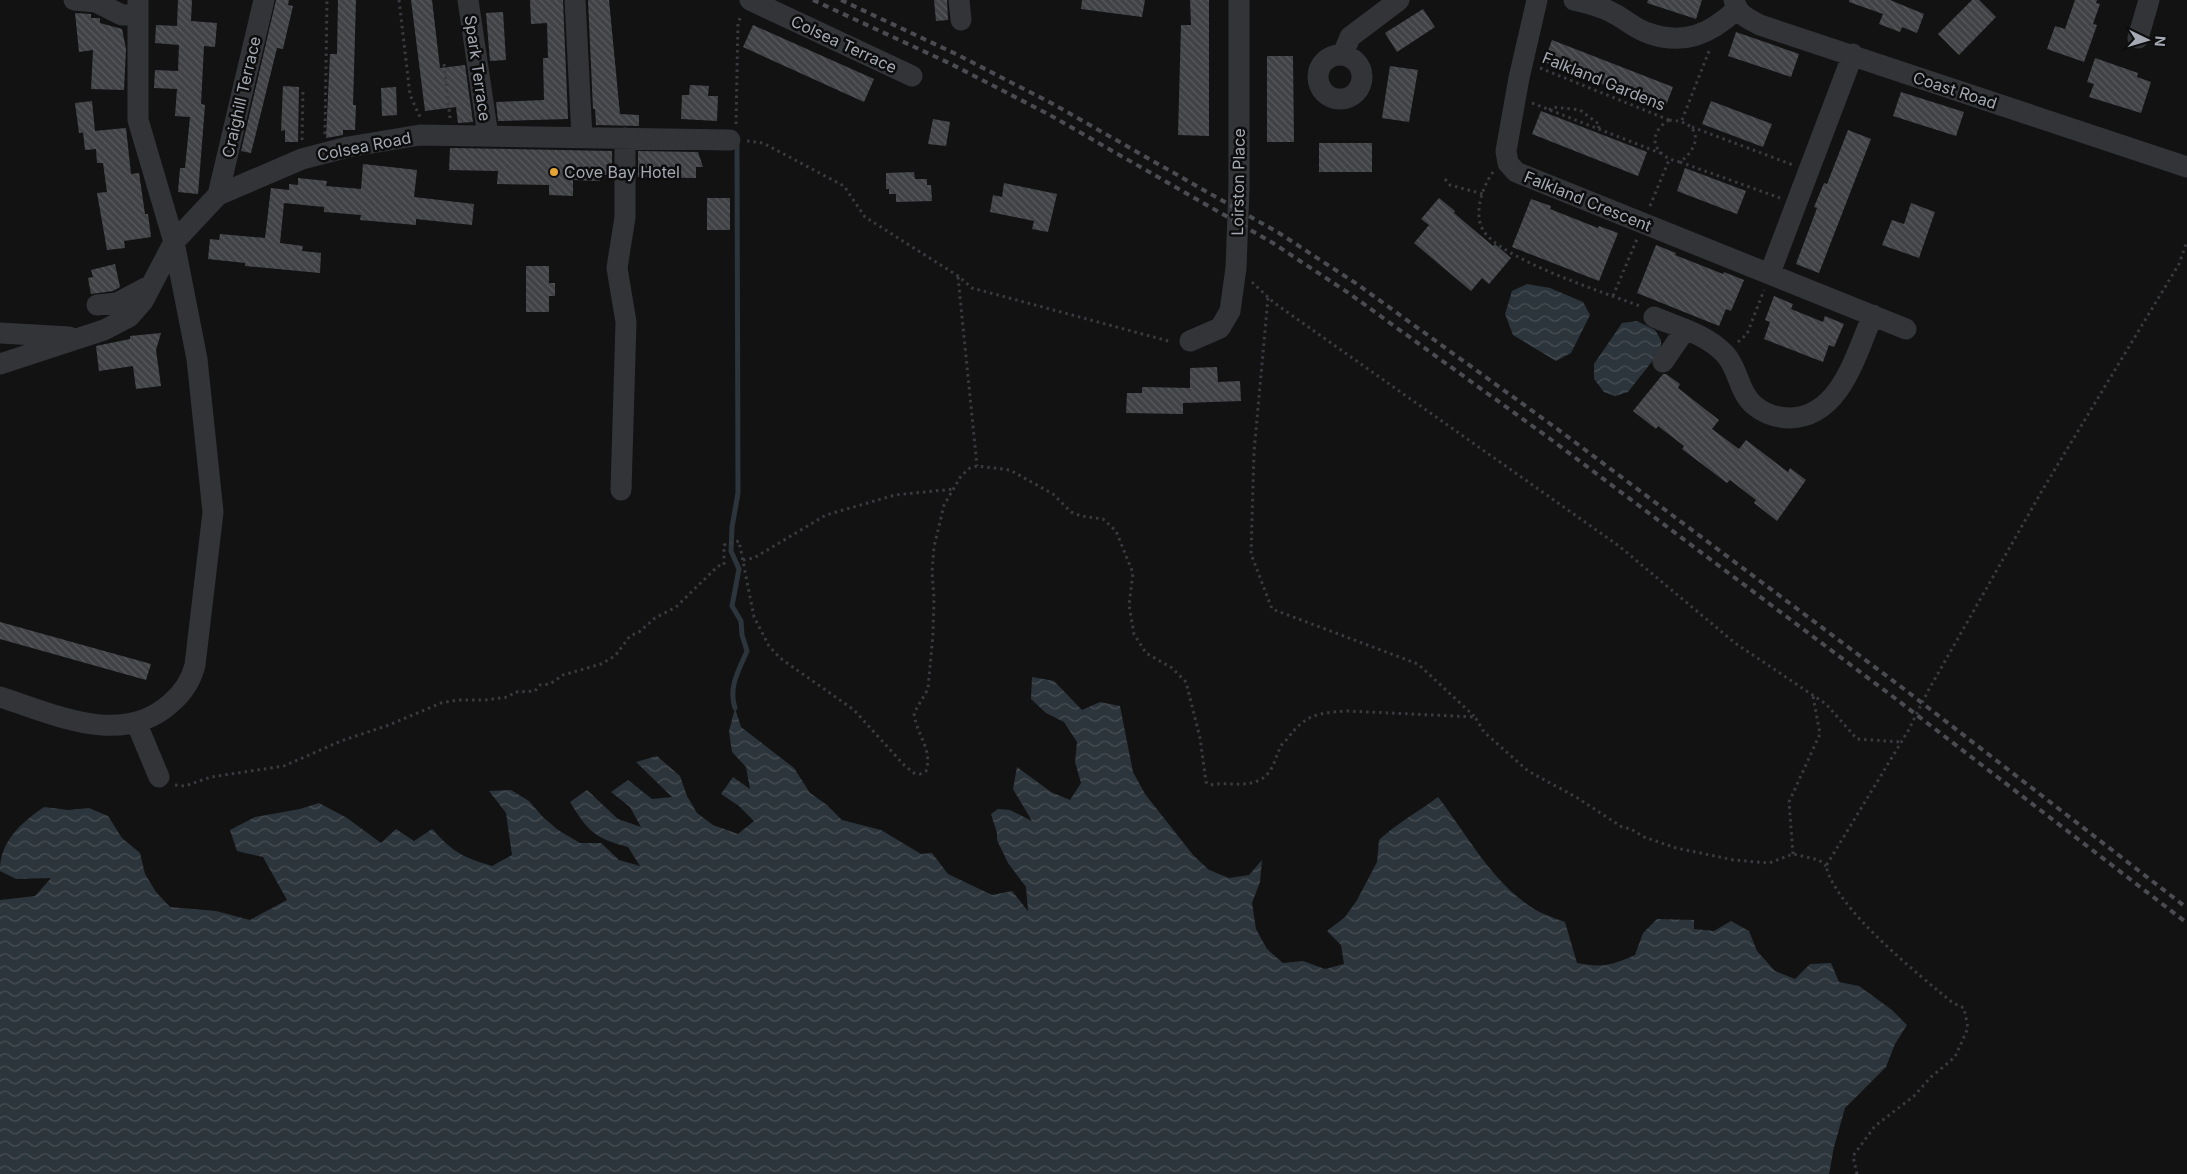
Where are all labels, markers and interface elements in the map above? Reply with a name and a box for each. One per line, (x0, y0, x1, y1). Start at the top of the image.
street label: Colsea Terrace (788, 11, 900, 77)
street label: Spark Terrace (461, 14, 495, 122)
north arrow (2122, 15, 2172, 65)
street label: Craighill Terrace (217, 34, 265, 160)
text: N (2152, 35, 2169, 47)
street label: Falkland Gardens (1540, 47, 1668, 115)
street label: Coast Road (1910, 67, 2000, 113)
street label: Colsea Road (315, 127, 413, 165)
street label: Loirston Place (1227, 128, 1249, 236)
place label: Cove Bay Hotel (564, 162, 680, 182)
marker: Cove Bay Hotel (548, 166, 560, 178)
street label: Falkland Crescent (1521, 166, 1655, 236)

